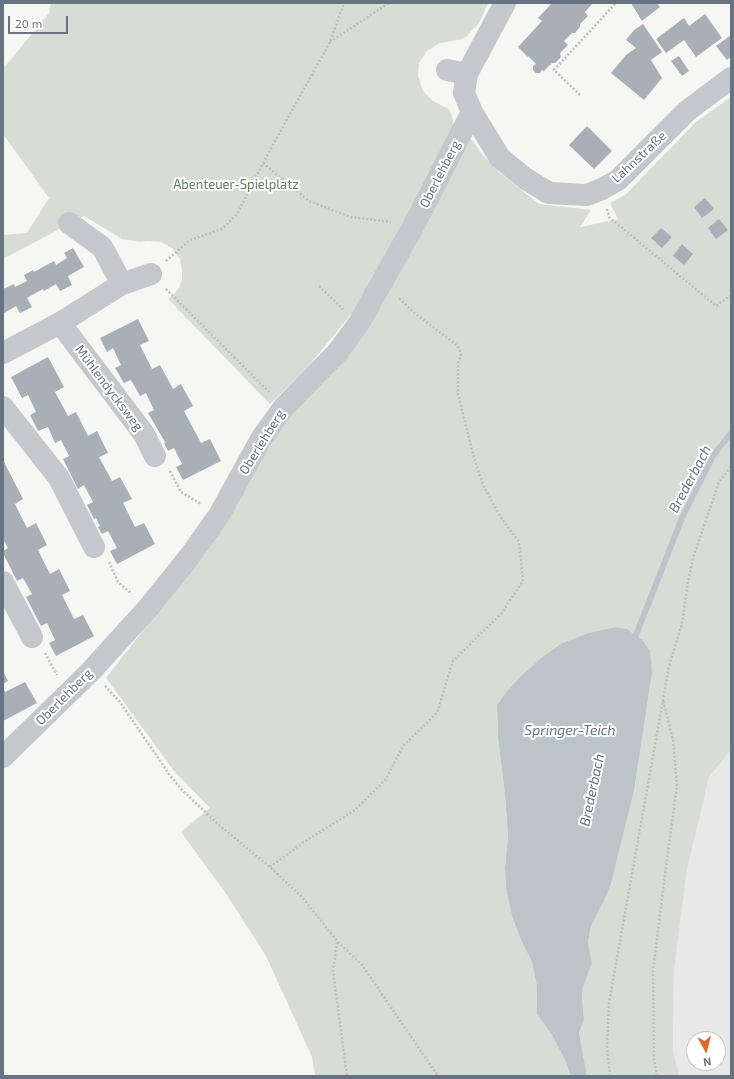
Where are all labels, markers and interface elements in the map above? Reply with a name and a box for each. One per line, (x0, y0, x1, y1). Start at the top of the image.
scale bar (10, 8, 70, 34)
text: 20 m (15, 16, 42, 30)
street label: Lahnstraße (609, 128, 669, 186)
street label: Oberlehberg (416, 138, 464, 210)
park label: Abenteuer-Spielplatz (173, 177, 299, 193)
street label: Mühlendycksweg (72, 342, 146, 434)
street label: Oberlehberg (236, 407, 288, 477)
water label: Brederbach (665, 443, 715, 515)
street label: Oberlehberg (33, 666, 95, 728)
water label: Springer-Teich (524, 722, 616, 738)
water label: Brederbach (576, 752, 608, 828)
north arrow (686, 1031, 726, 1071)
text: N (703, 1055, 712, 1069)

